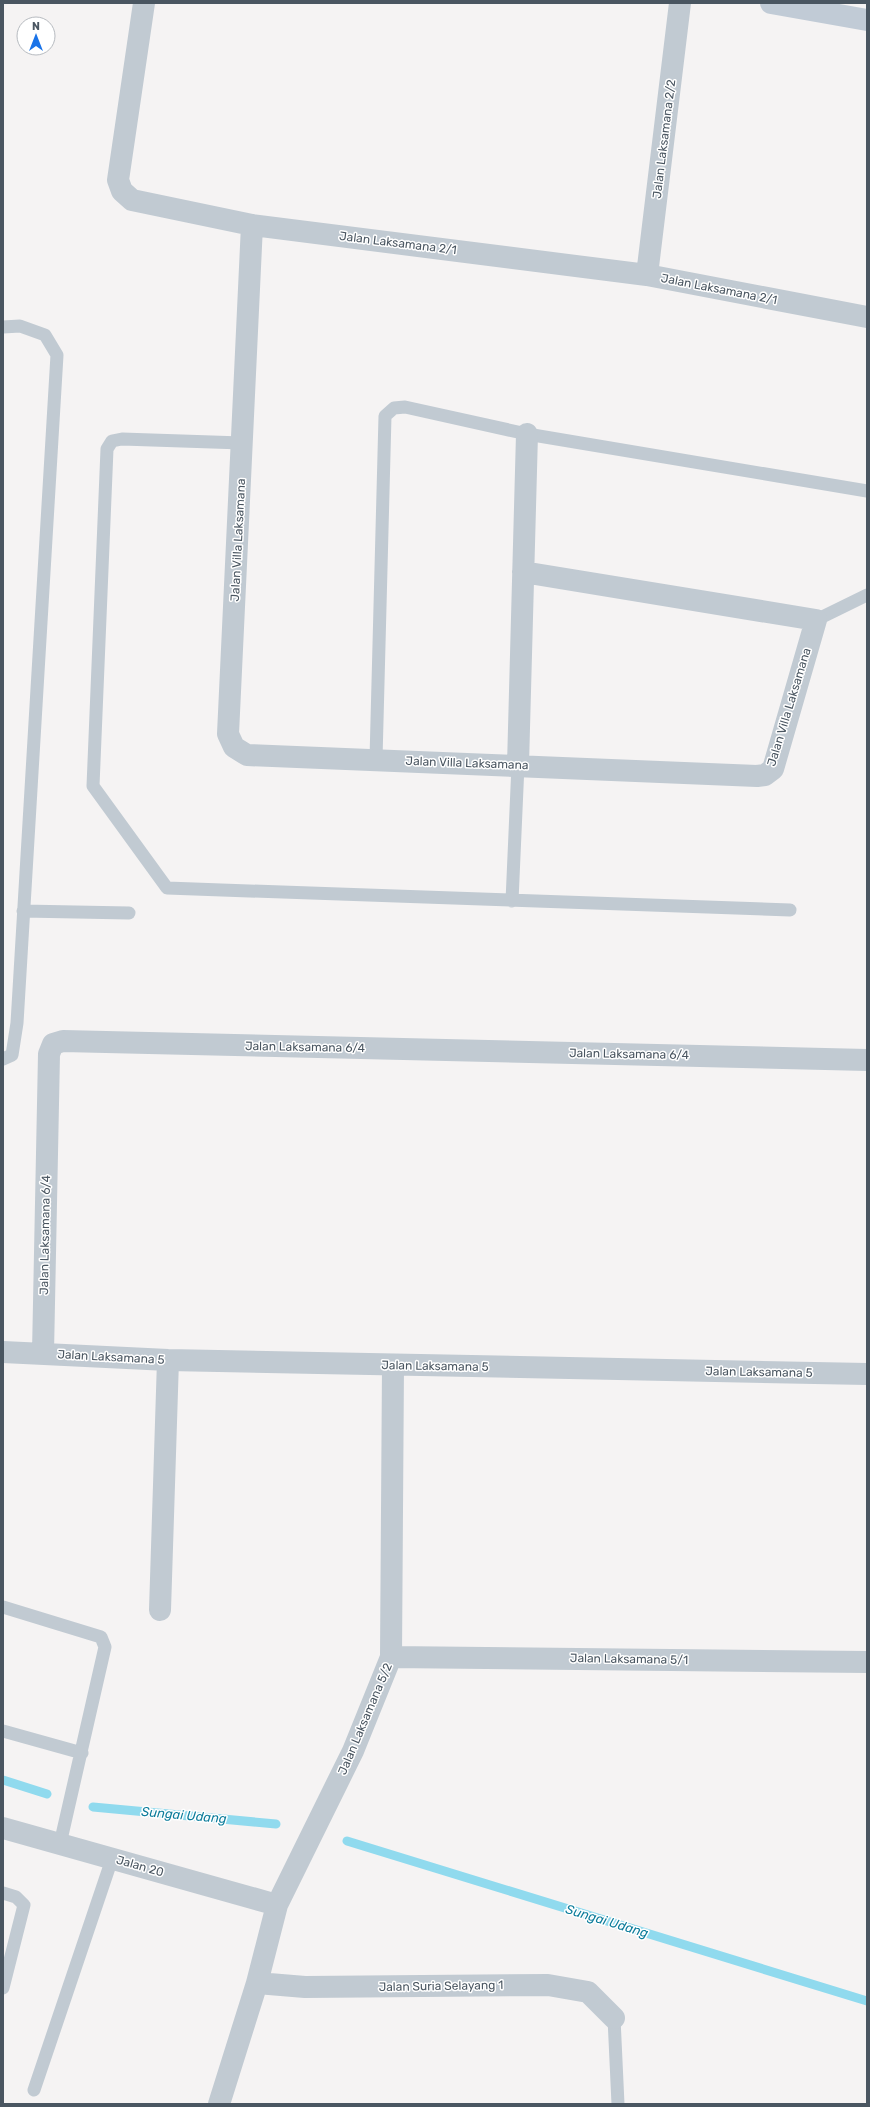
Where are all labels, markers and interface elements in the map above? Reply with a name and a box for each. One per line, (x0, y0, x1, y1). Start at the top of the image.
north arrow (16, 16, 56, 56)
text: N (32, 20, 40, 33)
street label: Jalan Laksamana 2/2 (650, 79, 678, 199)
street label: Jalan Laksamana 2/1 (338, 229, 458, 257)
street label: Jalan Laksamana 2/1 (660, 271, 778, 307)
street label: Jalan Villa Laksamana (228, 478, 248, 602)
street label: Jalan Villa Laksamana (764, 646, 814, 768)
street label: Jalan Villa Laksamana (405, 754, 529, 772)
street label: Jalan Laksamana 6/4 (245, 1039, 366, 1055)
street label: Jalan Laksamana 6/4 (569, 1046, 690, 1062)
street label: Jalan Laksamana 6/4 (37, 1174, 53, 1295)
street label: Jalan Laksamana 5 (57, 1347, 165, 1367)
street label: Jalan Laksamana 5 (381, 1358, 489, 1374)
street label: Jalan Laksamana 5 (705, 1364, 813, 1380)
street label: Jalan Laksamana 5/1 (570, 1651, 688, 1667)
street label: Jalan Laksamana 5/2 (335, 1661, 395, 1777)
water label: Sungai Udang (141, 1804, 228, 1827)
street label: Jalan 20 (115, 1853, 165, 1879)
water label: Sungai Udang (564, 1901, 650, 1942)
street label: Jalan Suria Selayang 1 (378, 1978, 504, 1994)

